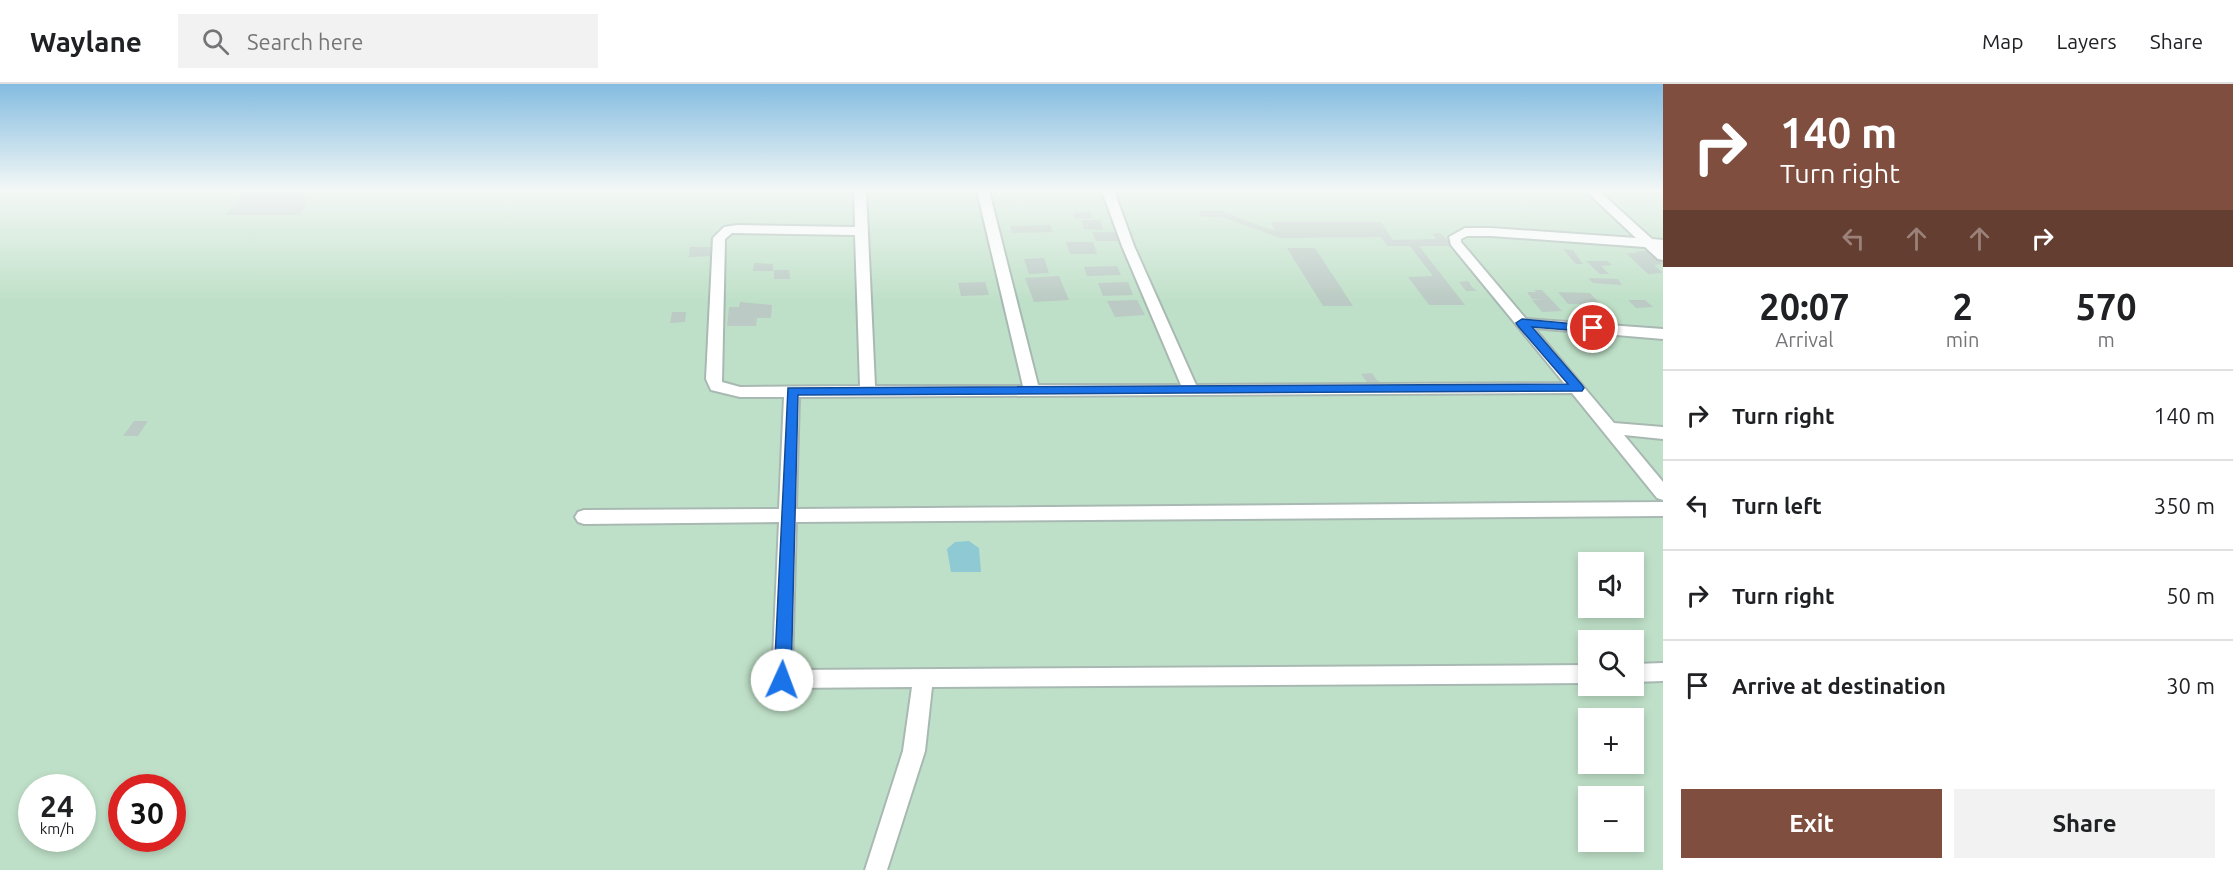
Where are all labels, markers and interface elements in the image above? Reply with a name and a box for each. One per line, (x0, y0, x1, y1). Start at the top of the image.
search box (178, 14, 598, 68)
icon: search (199, 25, 232, 58)
text: Waylane (30, 26, 142, 57)
text: Search here (247, 29, 363, 54)
text: Map (1982, 29, 2023, 53)
text: Layers (2056, 29, 2117, 53)
text: Share (2150, 29, 2203, 53)
icon: right (1681, 108, 1759, 186)
text: 140 m (1780, 109, 1897, 156)
text: Turn right (1780, 158, 1900, 188)
icon: left (1837, 222, 1870, 255)
icon: ahead (1900, 222, 1933, 255)
icon: ahead (1963, 222, 1996, 255)
icon: right (2026, 222, 2059, 255)
text: 20:07 (1759, 286, 1849, 327)
text: 2 (1952, 286, 1973, 327)
text: 570 (2076, 286, 2137, 327)
pin (1567, 302, 1618, 353)
icon: arrive (1576, 311, 1609, 344)
text: Arrival (1775, 328, 1834, 351)
text: min (1946, 328, 1979, 351)
text: m (2098, 328, 2115, 351)
icon: right (1681, 399, 1714, 432)
text: Turn right (1732, 403, 1834, 428)
text: 140 m (2154, 403, 2215, 428)
icon: left (1681, 489, 1714, 522)
text: Turn left (1732, 493, 1822, 518)
text: 350 m (2154, 493, 2215, 518)
map controls (1578, 552, 1644, 852)
button: sound (1578, 552, 1644, 618)
icon: right (1681, 579, 1714, 612)
text: Turn right (1732, 583, 1834, 608)
text: 50 m (2166, 583, 2215, 608)
button: search (1578, 630, 1644, 696)
position arrow (750, 648, 814, 712)
icon: arrive (1681, 669, 1714, 702)
text: Arrive at destination (1732, 673, 1946, 698)
text: 30 m (2166, 673, 2215, 698)
button: + (1578, 708, 1644, 774)
speed limit sign: 30 (108, 774, 186, 852)
button: − (1578, 786, 1644, 852)
text: 24 (40, 789, 74, 823)
button: Exit (1681, 789, 1942, 858)
button: Share (1954, 789, 2215, 858)
text: km/h (40, 820, 74, 837)

